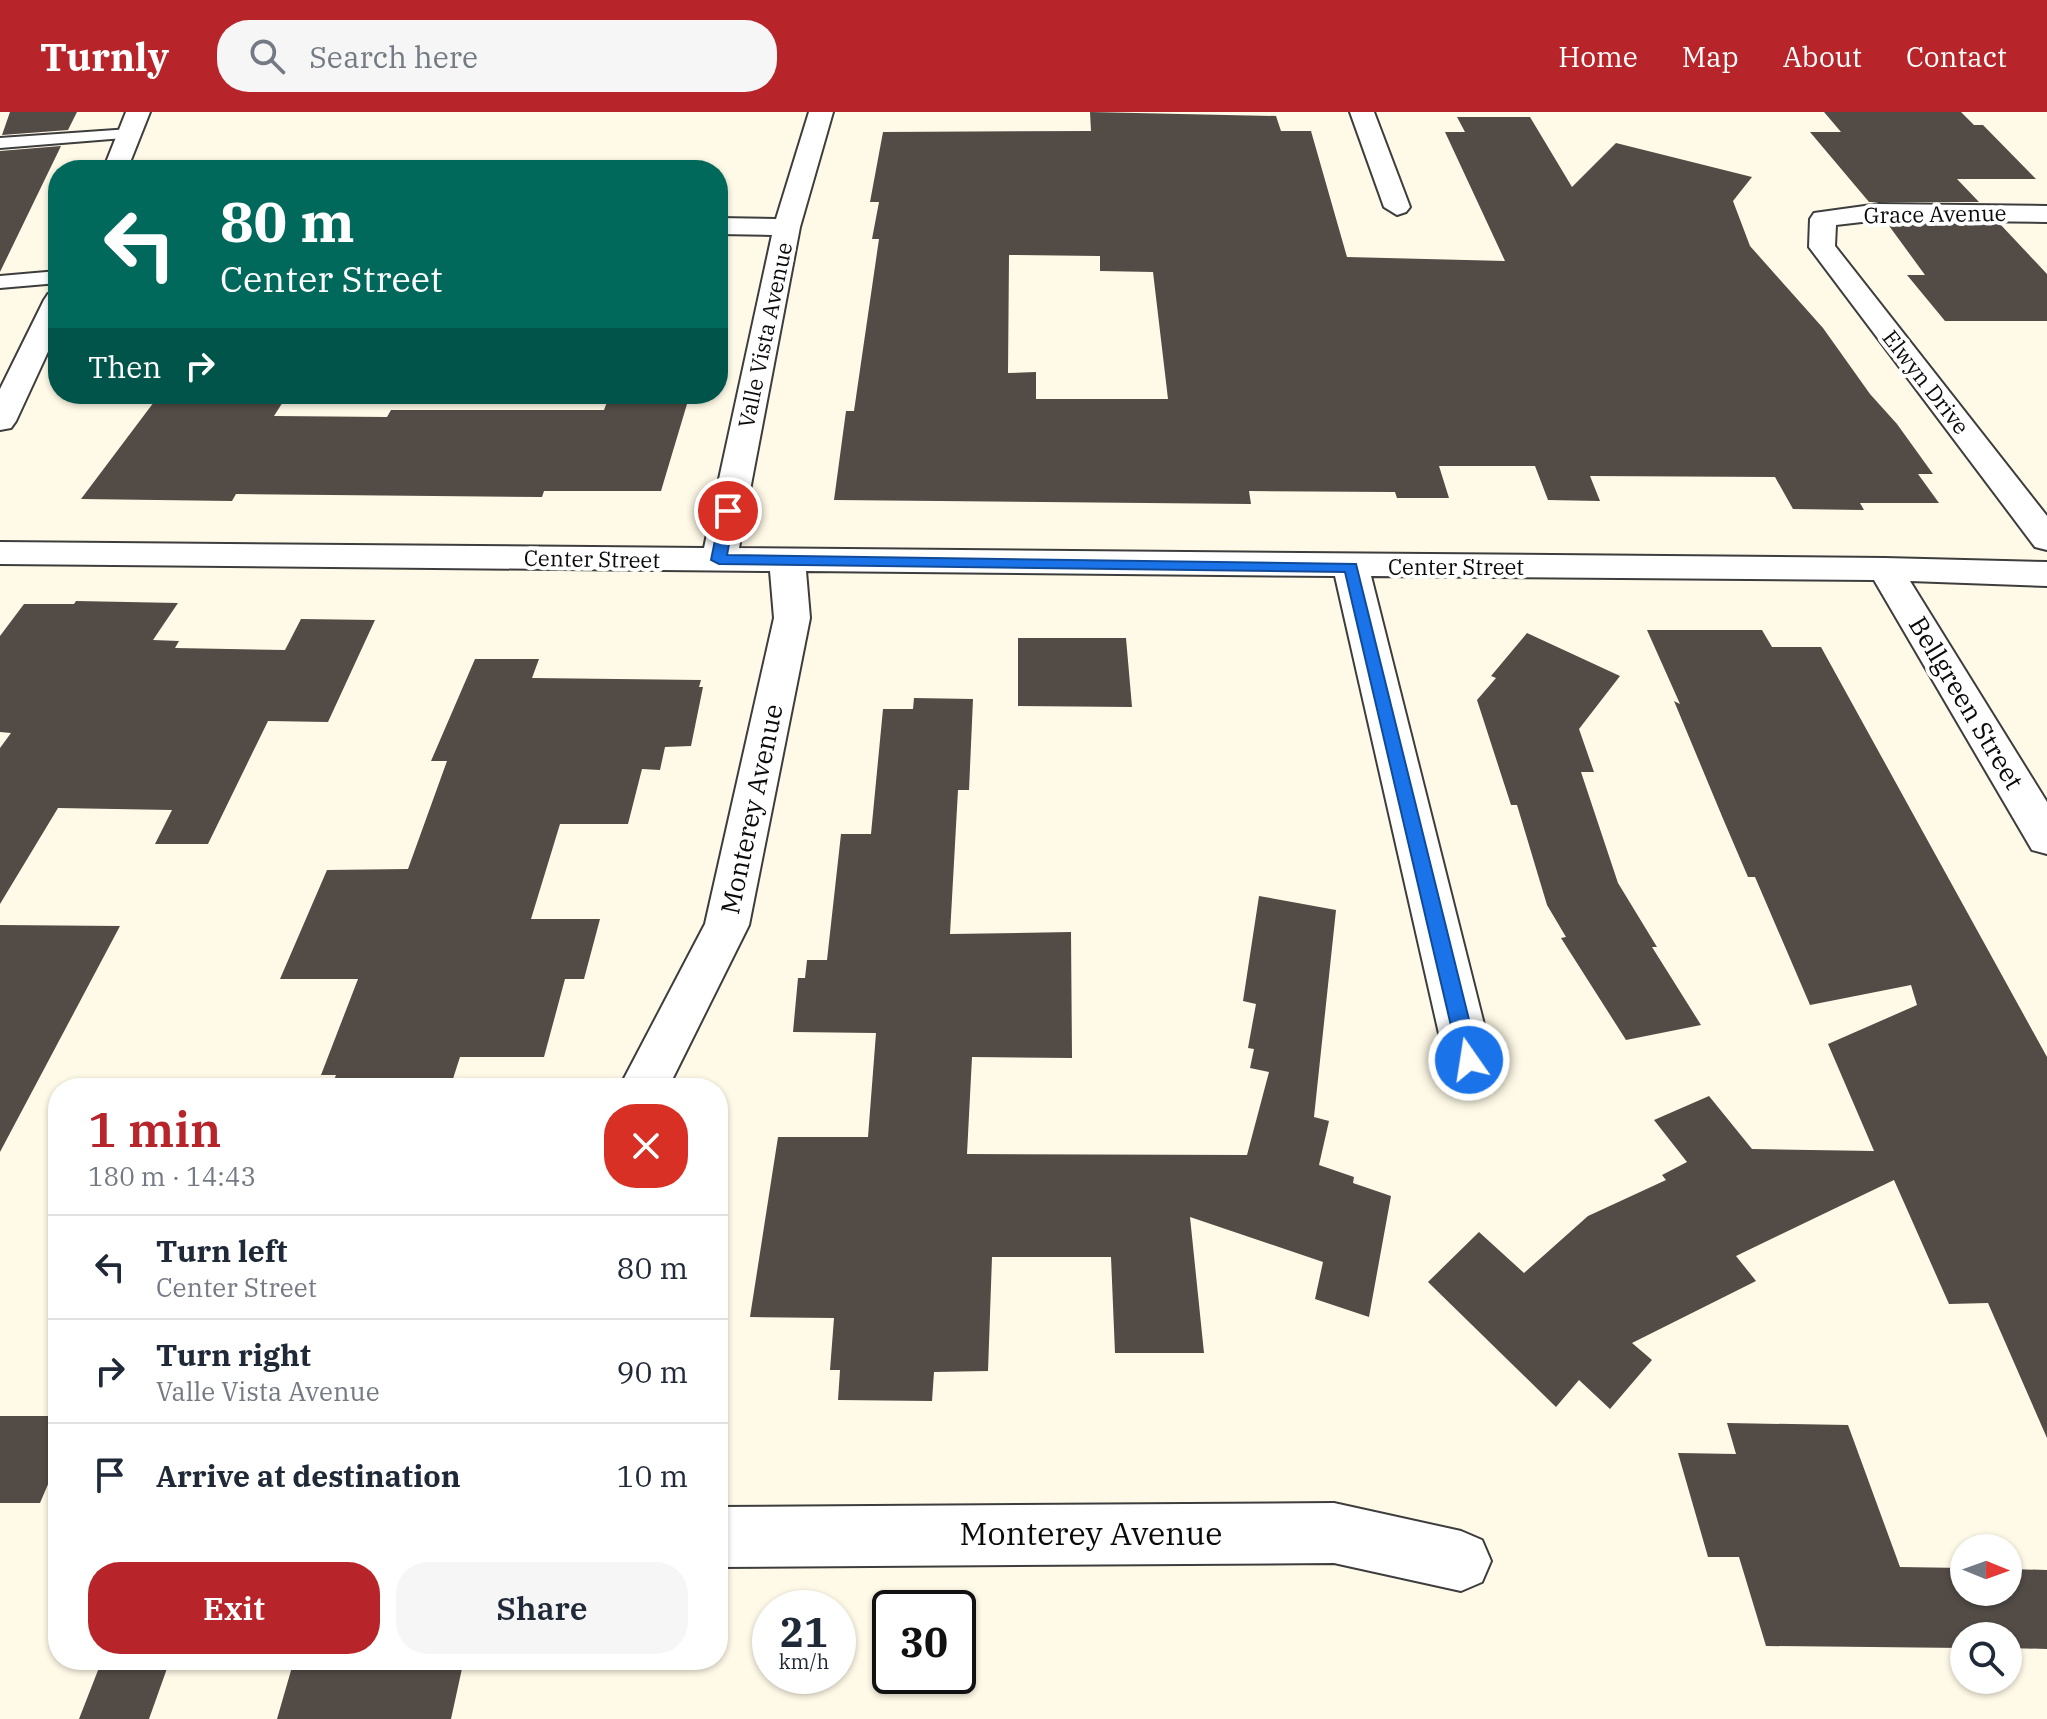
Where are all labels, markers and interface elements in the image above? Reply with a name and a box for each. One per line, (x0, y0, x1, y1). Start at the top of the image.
search box (217, 20, 777, 92)
text: Turnly (40, 32, 169, 81)
icon: search (245, 34, 289, 78)
text: Search here (309, 37, 478, 76)
text: Home (1558, 38, 1638, 75)
text: Map (1682, 38, 1739, 75)
text: About (1783, 38, 1862, 75)
text: Contact (1906, 38, 2007, 75)
text: 80 m (220, 185, 355, 257)
icon: left (88, 192, 192, 296)
street label: Grace Avenue (1863, 198, 2007, 229)
street label: Valle Vista Avenue (731, 239, 798, 430)
text: Center Street (220, 255, 443, 302)
street label: Elwyn Drive (1877, 324, 1976, 440)
icon: right (178, 344, 222, 388)
text: Then (88, 347, 162, 386)
pin (694, 477, 762, 545)
icon: arrive (706, 489, 750, 533)
street label: Center Street (524, 543, 661, 574)
street label: Center Street (1388, 552, 1524, 581)
street label: Bellgreen Street (1902, 610, 2032, 795)
street label: Monterey Avenue (712, 701, 790, 917)
position arrow (1427, 1018, 1511, 1102)
text: 1 min (88, 1098, 221, 1160)
button: close (604, 1104, 688, 1188)
text: 180 m · 14:43 (88, 1159, 256, 1193)
text: Turn left (156, 1231, 288, 1270)
icon: left (88, 1245, 132, 1289)
text: 80 m (616, 1248, 688, 1287)
text: Center Street (156, 1270, 317, 1304)
text: Turn right (156, 1335, 311, 1374)
icon: right (88, 1349, 132, 1393)
text: 90 m (616, 1352, 688, 1391)
text: Valle Vista Avenue (156, 1374, 380, 1408)
icon: arrive (88, 1453, 132, 1497)
text: Arrive at destination (156, 1456, 461, 1495)
text: 10 m (616, 1456, 688, 1495)
street label: Monterey Avenue (959, 1512, 1223, 1554)
north arrow (1950, 1534, 2022, 1606)
map controls (1950, 1534, 2022, 1694)
button: Exit (88, 1562, 380, 1654)
button: Share (396, 1562, 688, 1654)
speed limit sign: 30 (872, 1590, 976, 1694)
text: 21 (780, 1606, 828, 1658)
button: search (1950, 1622, 2022, 1694)
text: km/h (779, 1648, 829, 1675)

